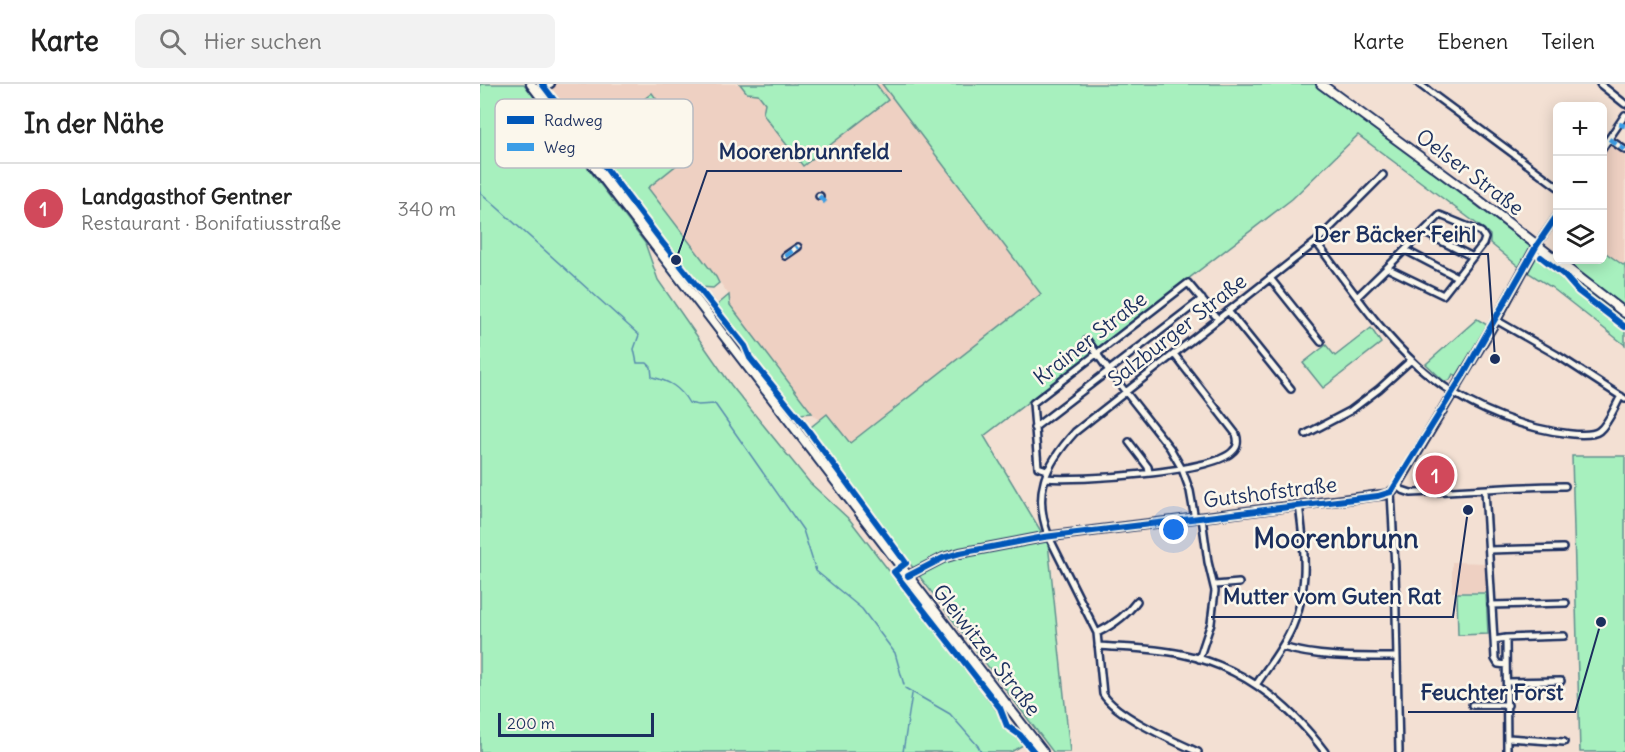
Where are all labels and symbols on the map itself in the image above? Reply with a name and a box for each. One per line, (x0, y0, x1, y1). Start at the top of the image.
legend (495, 99, 693, 168)
text: Radweg (544, 110, 603, 130)
street label: Oelser Straße (1411, 123, 1529, 221)
callout: Moorenbrunnfeld (707, 131, 902, 171)
text: Weg (544, 137, 576, 157)
text: Moorenbrunnfeld (718, 137, 890, 165)
callout: Der Bäcker Feihl (1302, 214, 1488, 254)
text: Der Bäcker Feihl (1314, 220, 1476, 248)
street label: Salzburger Straße (1102, 267, 1252, 393)
street label: Krainer Straße (1028, 285, 1152, 391)
pin: 1 (1416, 452, 1454, 498)
street label: Gutshofstraße (1202, 470, 1338, 514)
your location (1159, 515, 1188, 544)
district label: Moorenbrunn (1253, 521, 1419, 555)
callout: Mutter vom Guten Rat (1211, 577, 1453, 617)
street label: Gleiwitzer Straße (927, 579, 1047, 721)
text: Mutter vom Guten Rat (1223, 582, 1442, 610)
callout: Feuchter Forst (1408, 672, 1575, 712)
text: Feuchter Forst (1420, 678, 1564, 706)
scale bar (498, 710, 654, 738)

